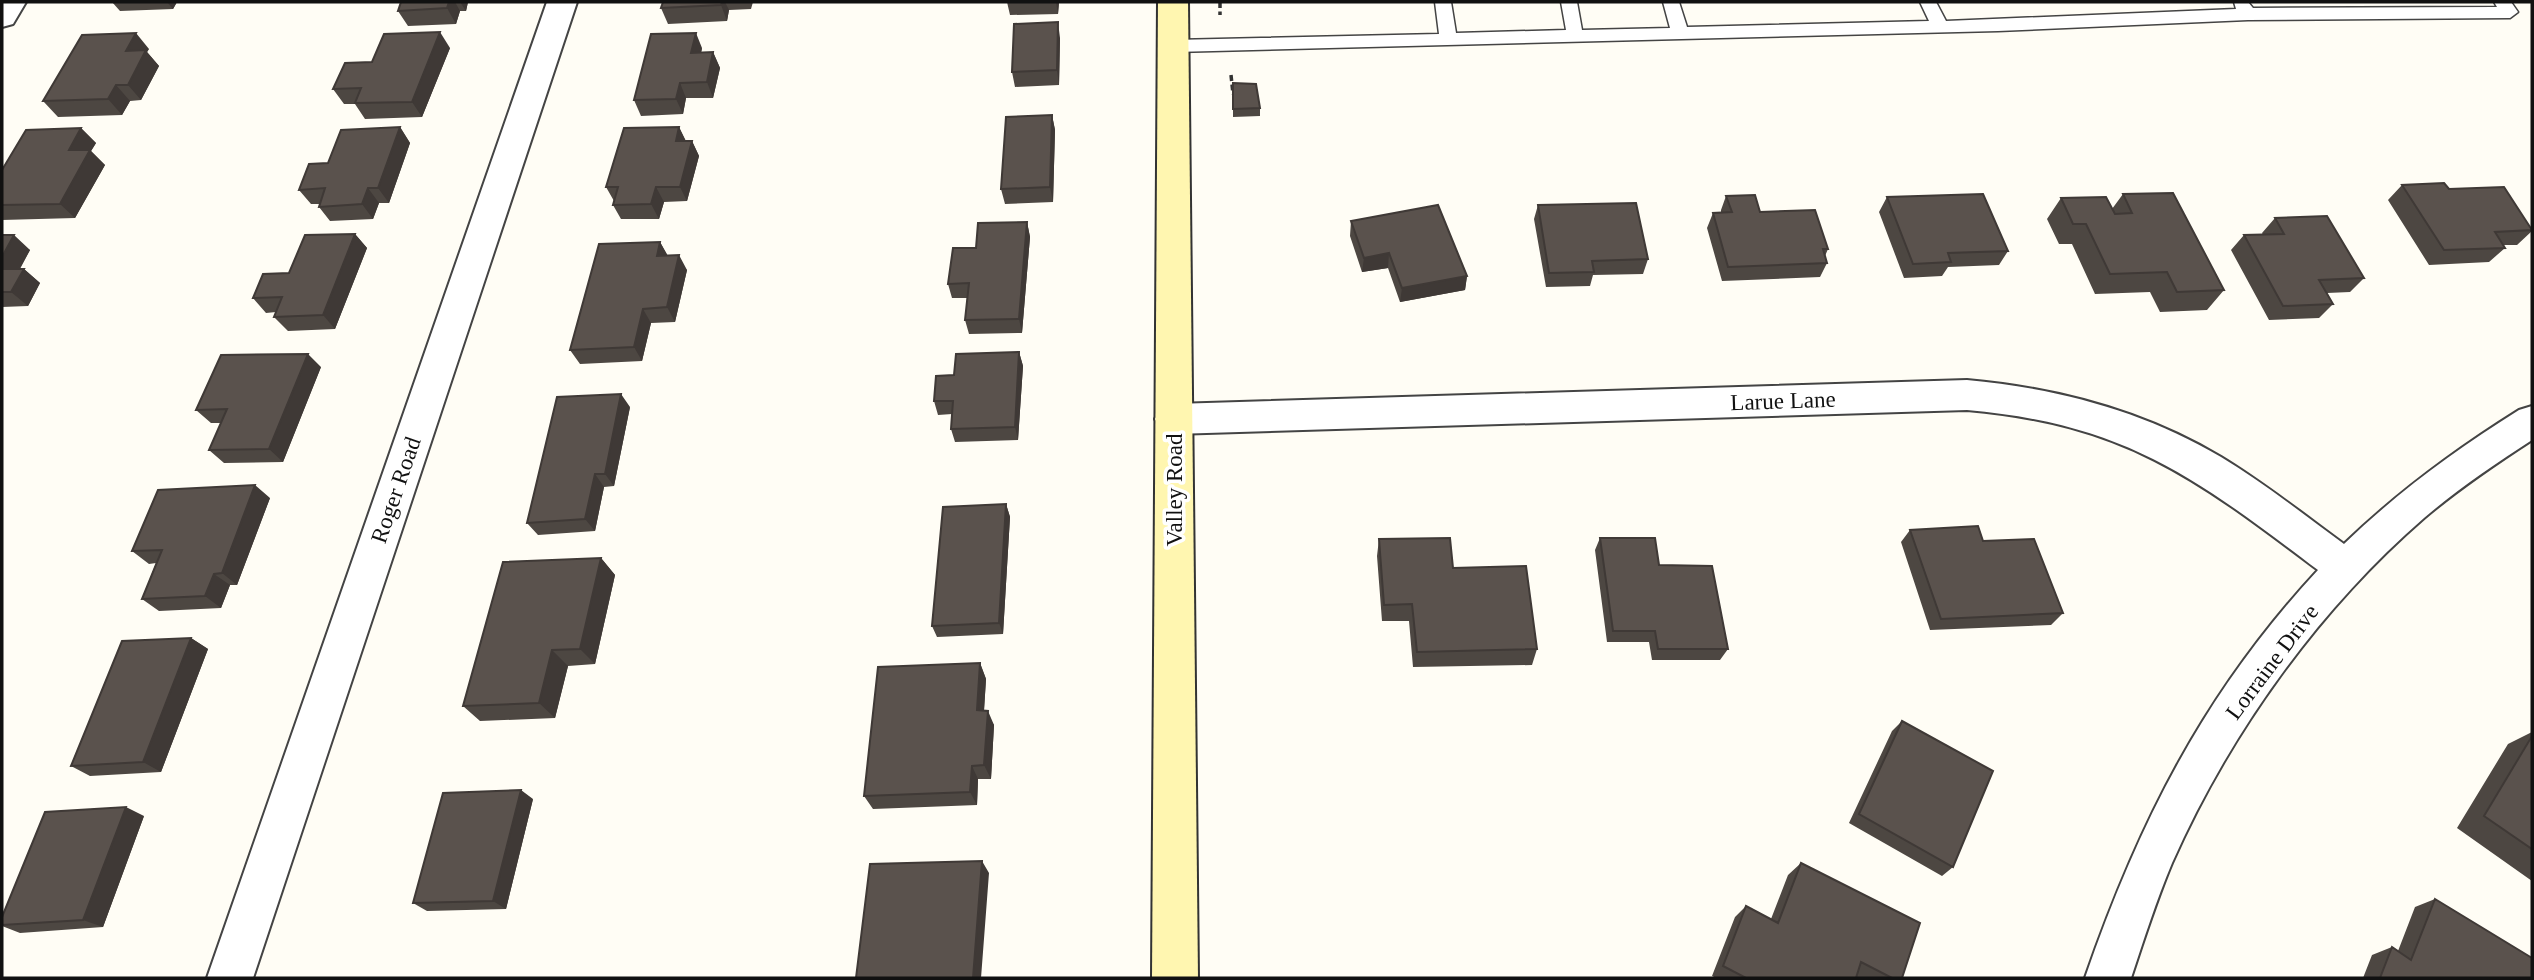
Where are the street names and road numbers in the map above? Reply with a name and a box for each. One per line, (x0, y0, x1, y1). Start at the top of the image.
street label: Larue Lane (1730, 387, 1836, 415)
street label: Roger Road (366, 433, 426, 546)
street label: Valley Road (1162, 433, 1187, 547)
street label: Lorraine Drive (2221, 600, 2323, 724)

